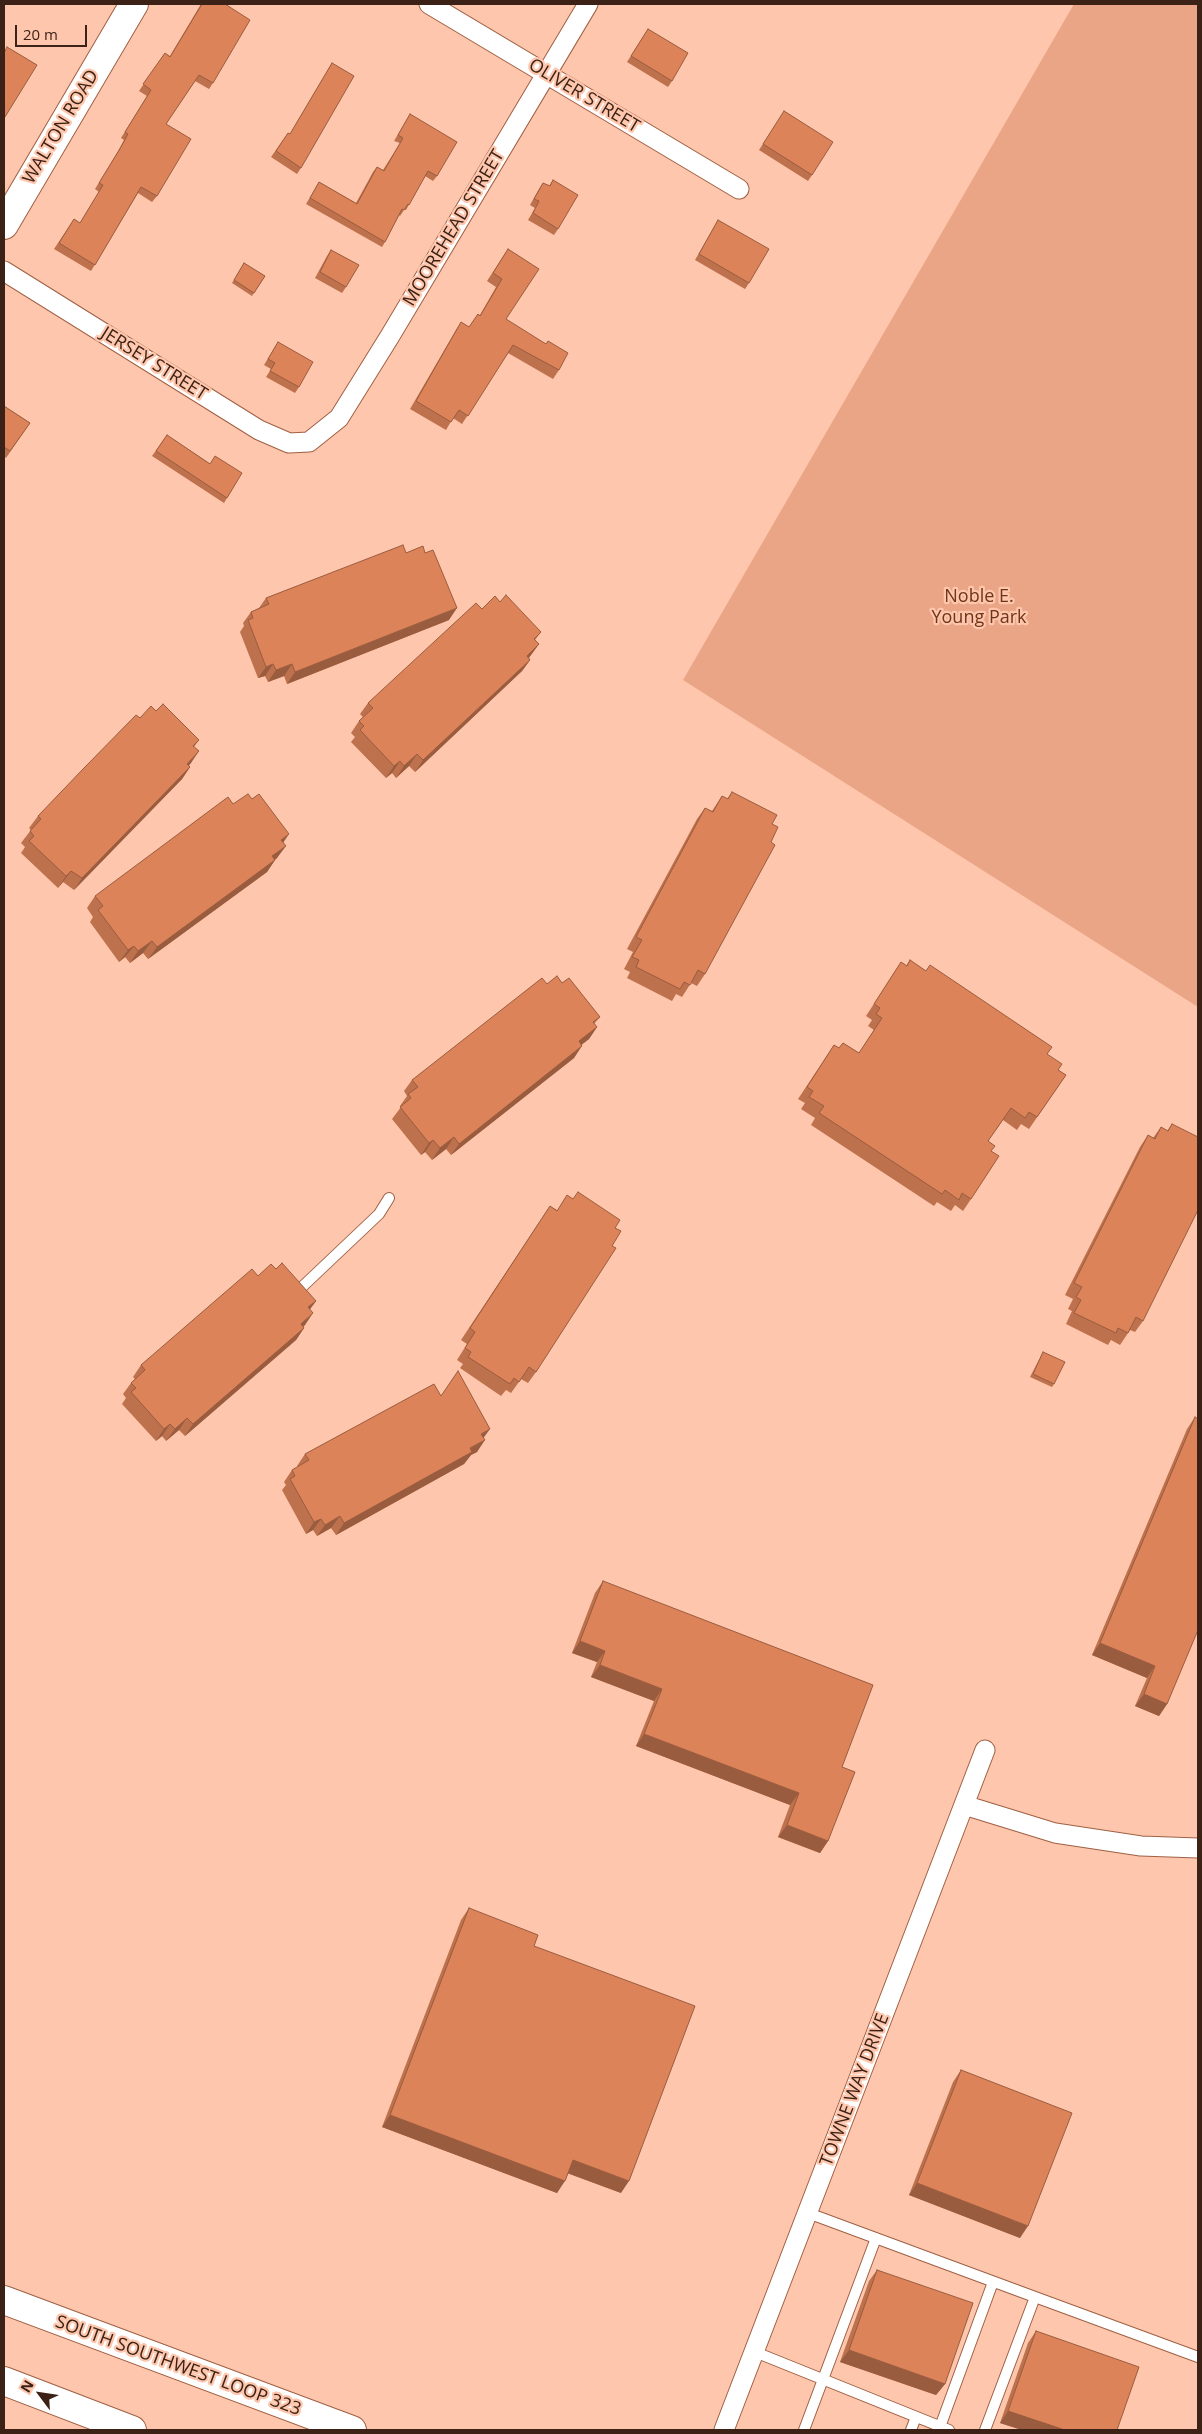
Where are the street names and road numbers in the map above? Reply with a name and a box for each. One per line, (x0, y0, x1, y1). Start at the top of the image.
street label: OLIVER STREET (525, 54, 643, 138)
street label: WALTON ROAD (18, 66, 104, 188)
street label: MOOREHEAD STREET (399, 146, 509, 310)
street label: JERSEY STREET (97, 323, 211, 405)
street label: TOWNE WAY DRIVE (816, 2011, 894, 2169)
street label: SOUTH SOUTHWEST LOOP 323 (52, 2311, 304, 2421)

